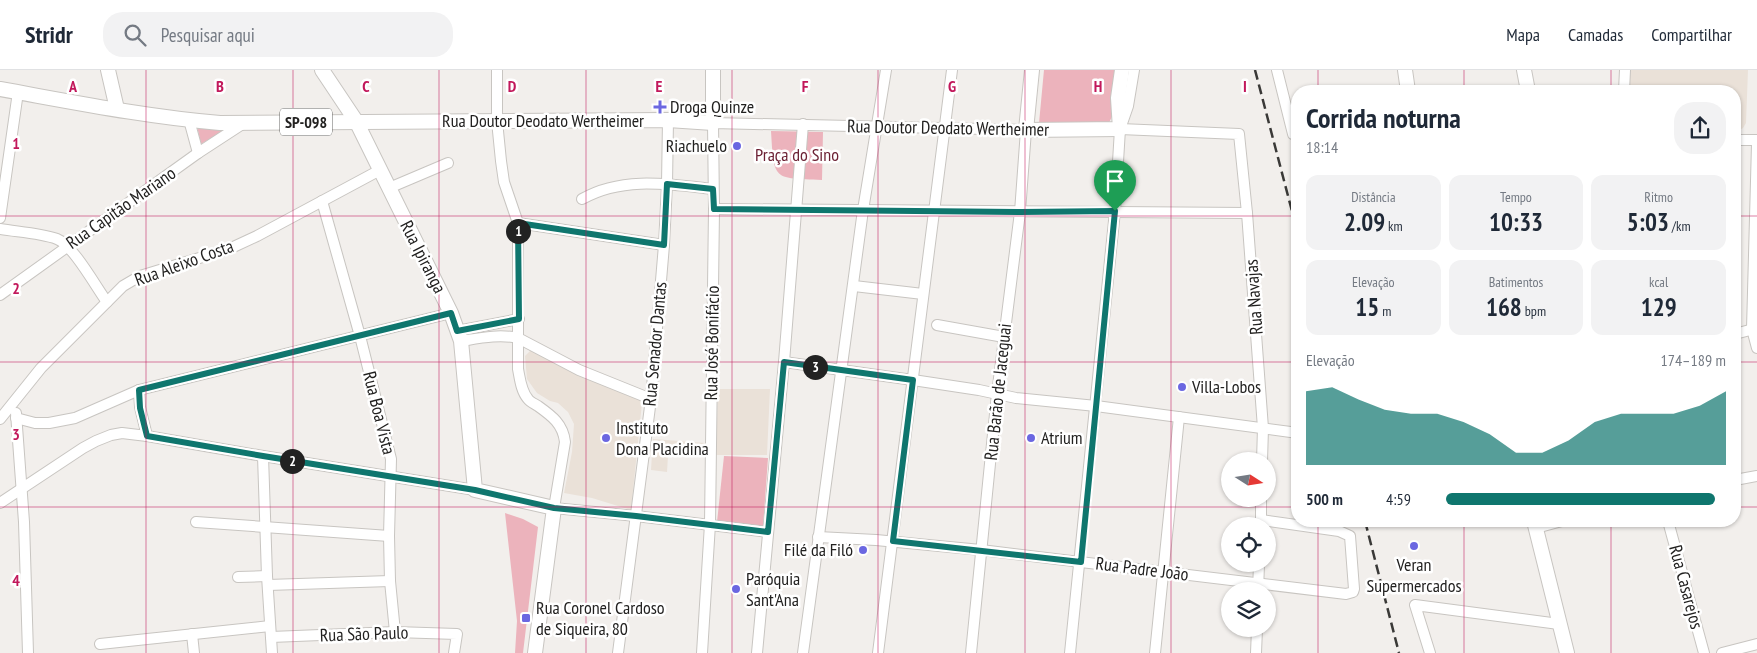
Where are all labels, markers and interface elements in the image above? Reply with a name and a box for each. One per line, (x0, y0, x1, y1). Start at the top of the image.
search box (103, 12, 453, 57)
text: Stridr (25, 19, 73, 50)
icon: search (121, 21, 149, 49)
text: Pesquisar aqui (161, 23, 255, 47)
text: Mapa (1506, 23, 1540, 46)
text: Camadas (1568, 23, 1623, 46)
text: Compartilhar (1651, 23, 1732, 46)
text: A (68, 76, 78, 96)
text: B (216, 76, 224, 96)
text: C (362, 76, 370, 96)
text: D (508, 76, 517, 96)
text: E (656, 76, 663, 96)
text: F (802, 76, 809, 96)
text: G (948, 76, 956, 96)
text: H (1094, 76, 1102, 96)
text: I (1243, 76, 1247, 96)
place label: Droga Quinze (670, 95, 754, 118)
text: Corrida noturna (1306, 99, 1461, 136)
marker: Droga Quinze (654, 101, 666, 113)
button: share (1674, 102, 1726, 154)
road number: SP-098 (280, 108, 332, 136)
street label: Rua Doutor Deodato Wertheimer (442, 109, 644, 132)
street label: Rua Doutor Deodato Wertheimer (847, 114, 1049, 141)
text: 1 (12, 133, 20, 153)
place label: Riachuelo (666, 134, 727, 157)
text: 18:14 (1306, 137, 1338, 157)
marker: Riachuelo (731, 140, 743, 152)
park label: Praça do Sino (755, 143, 839, 166)
pin (1094, 160, 1136, 211)
street label: Rua Capitão Mariano (61, 161, 180, 254)
icon: arrive (1101, 167, 1129, 195)
text: Distância (1351, 188, 1396, 206)
text: Tempo (1500, 188, 1532, 206)
text: Ritmo (1644, 188, 1673, 206)
text: 2.09 (1344, 206, 1385, 238)
text: 10:33 (1489, 206, 1543, 238)
text: 5:03 (1627, 206, 1669, 238)
street label: Rua Ipiranga (395, 217, 451, 297)
text: km (1385, 217, 1403, 235)
text: /km (1669, 217, 1691, 235)
pin: 1 (506, 218, 530, 244)
text: 1 (515, 222, 522, 240)
street label: Rua Aleixo Costa (131, 234, 236, 291)
street label: Rua Navajas (1239, 258, 1268, 336)
text: Elevação (1352, 273, 1395, 291)
text: Batimentos (1489, 273, 1543, 291)
text: kcal (1649, 273, 1668, 291)
text: 2 (12, 278, 20, 298)
street label: Rua Senador Dantas (638, 281, 671, 407)
street label: Rua José Bonifácio (699, 285, 724, 401)
text: 15 (1355, 291, 1379, 323)
text: 168 (1486, 291, 1522, 323)
text: 129 (1641, 291, 1677, 323)
text: m (1379, 302, 1391, 320)
text: bpm (1522, 302, 1546, 320)
street label: Rua Barão de Jaceguai (979, 322, 1016, 462)
text: Elevação (1306, 350, 1355, 370)
text: 174–189 m (1661, 350, 1726, 370)
pin: 3 (802, 354, 828, 380)
text: 3 (812, 358, 819, 376)
street label: Rua Boa Vista (358, 369, 401, 457)
place label: Villa-Lobos (1191, 375, 1261, 398)
marker: Villa-Lobos (1176, 381, 1188, 393)
place label: Instituto Dona Placidina (616, 416, 709, 460)
text: 3 (12, 424, 20, 444)
place label: Atrium (1041, 426, 1083, 449)
marker: Instituto Dona Placidina (600, 432, 612, 444)
marker: Atrium (1025, 432, 1037, 444)
pin: 2 (280, 448, 304, 474)
text: 2 (289, 452, 296, 470)
north arrow (1221, 452, 1276, 508)
map controls (1221, 452, 1276, 637)
text: 500 m (1306, 489, 1343, 509)
text: 4:59 (1386, 489, 1411, 509)
button: locate (1221, 517, 1276, 572)
place label: Filé da Filó (784, 538, 853, 561)
marker: Veran Supermercados (1408, 540, 1420, 552)
street label: Rua Casarejos (1664, 542, 1709, 631)
marker: Filé da Filó (857, 544, 869, 556)
street label: Rua Padre João (1094, 551, 1190, 586)
place label: Veran Supermercados (1366, 553, 1462, 597)
place label: Paróquia Sant'Ana (746, 567, 800, 611)
text: 4 (12, 570, 20, 590)
button: layers (1221, 582, 1276, 637)
marker: Paróquia Sant'Ana (730, 583, 742, 595)
place label: Rua Coronel Cardoso de Siqueira, 80 (536, 596, 665, 640)
marker: Rua Coronel Cardoso de Siqueira, 80 (520, 612, 532, 624)
street label: Rua São Paulo (319, 620, 409, 647)

